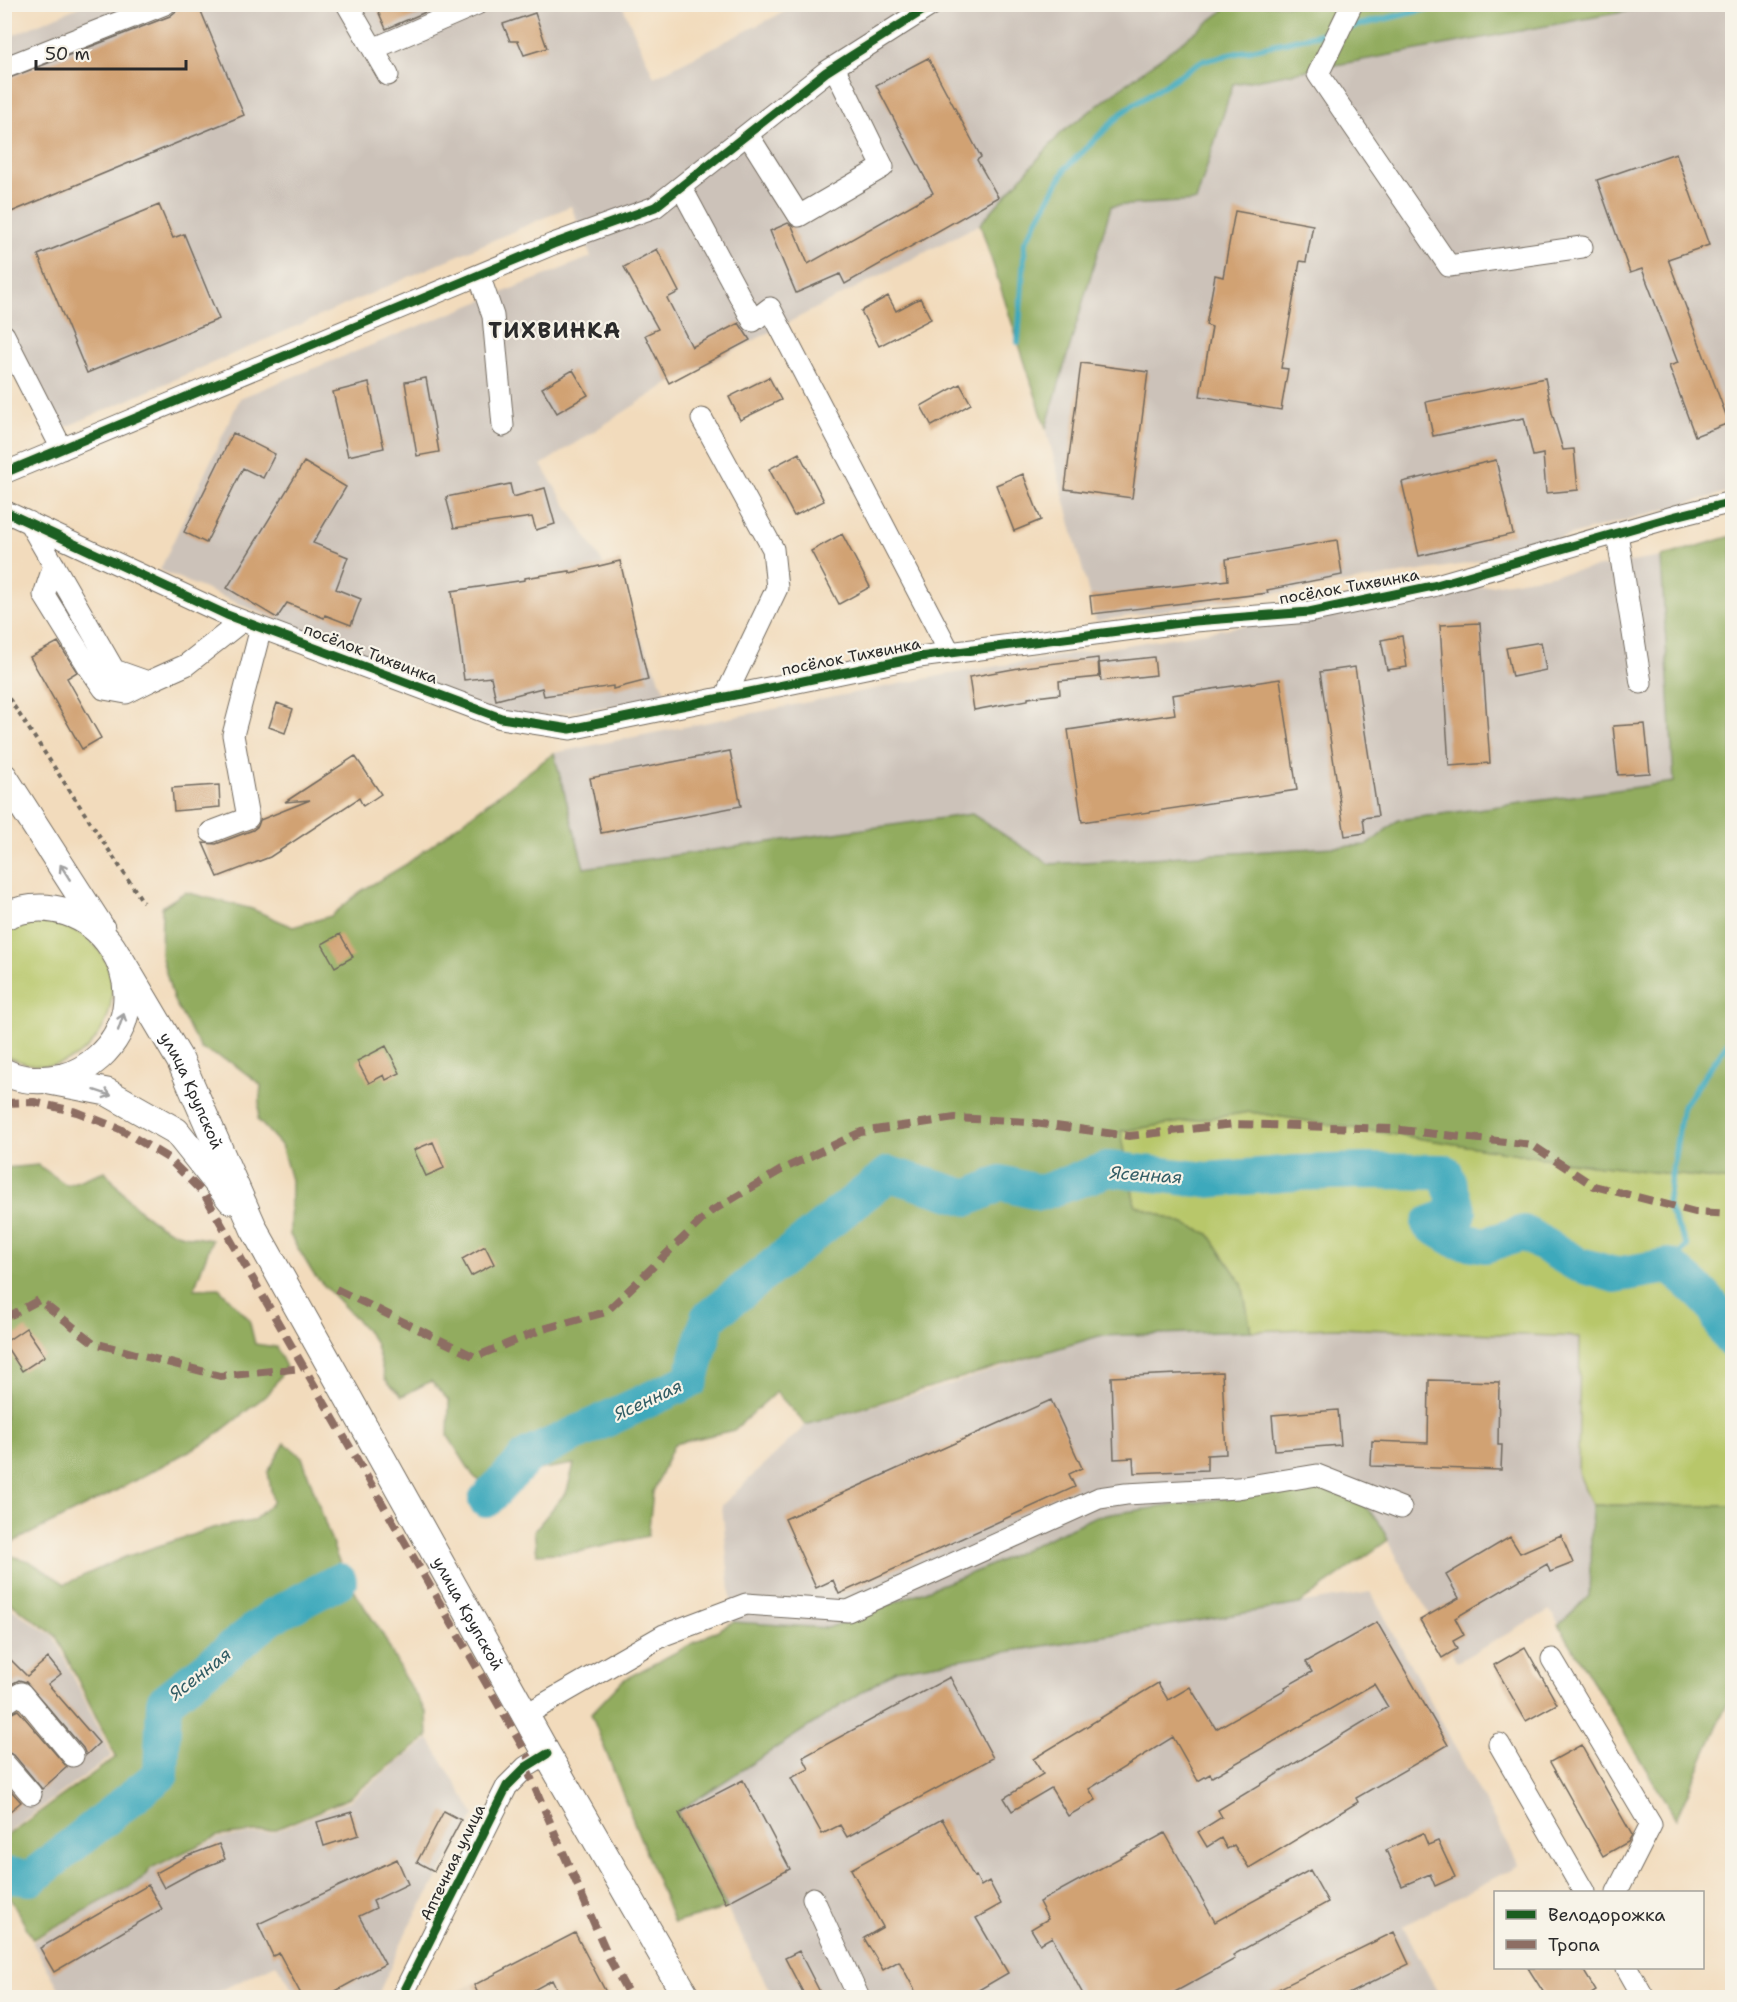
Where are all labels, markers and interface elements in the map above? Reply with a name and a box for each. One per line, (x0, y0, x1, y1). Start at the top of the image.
scale bar (36, 33, 186, 71)
text: 50 m (45, 42, 90, 66)
district label: ТИХВИНКА (488, 316, 622, 345)
street label: посёлок Тихвинка (1278, 564, 1421, 609)
street label: посёлок Тихвинка (301, 618, 441, 689)
street label: посёлок Тихвинка (780, 633, 923, 680)
one-way arrow (59, 864, 71, 881)
one-way arrow (117, 1013, 128, 1032)
street label: улица Крупской (155, 1028, 228, 1152)
one-way arrow (94, 1088, 113, 1099)
water label: Ясенная (1108, 1160, 1183, 1190)
water label: Ясенная (609, 1374, 686, 1427)
street label: улица Крупской (428, 1553, 508, 1674)
water label: Ясенная (163, 1642, 236, 1706)
street label: Аптечная улица (415, 1800, 490, 1924)
legend (1494, 1891, 1704, 1969)
text: Велодорожка (1548, 1903, 1666, 1927)
text: Тропа (1548, 1933, 1600, 1957)

